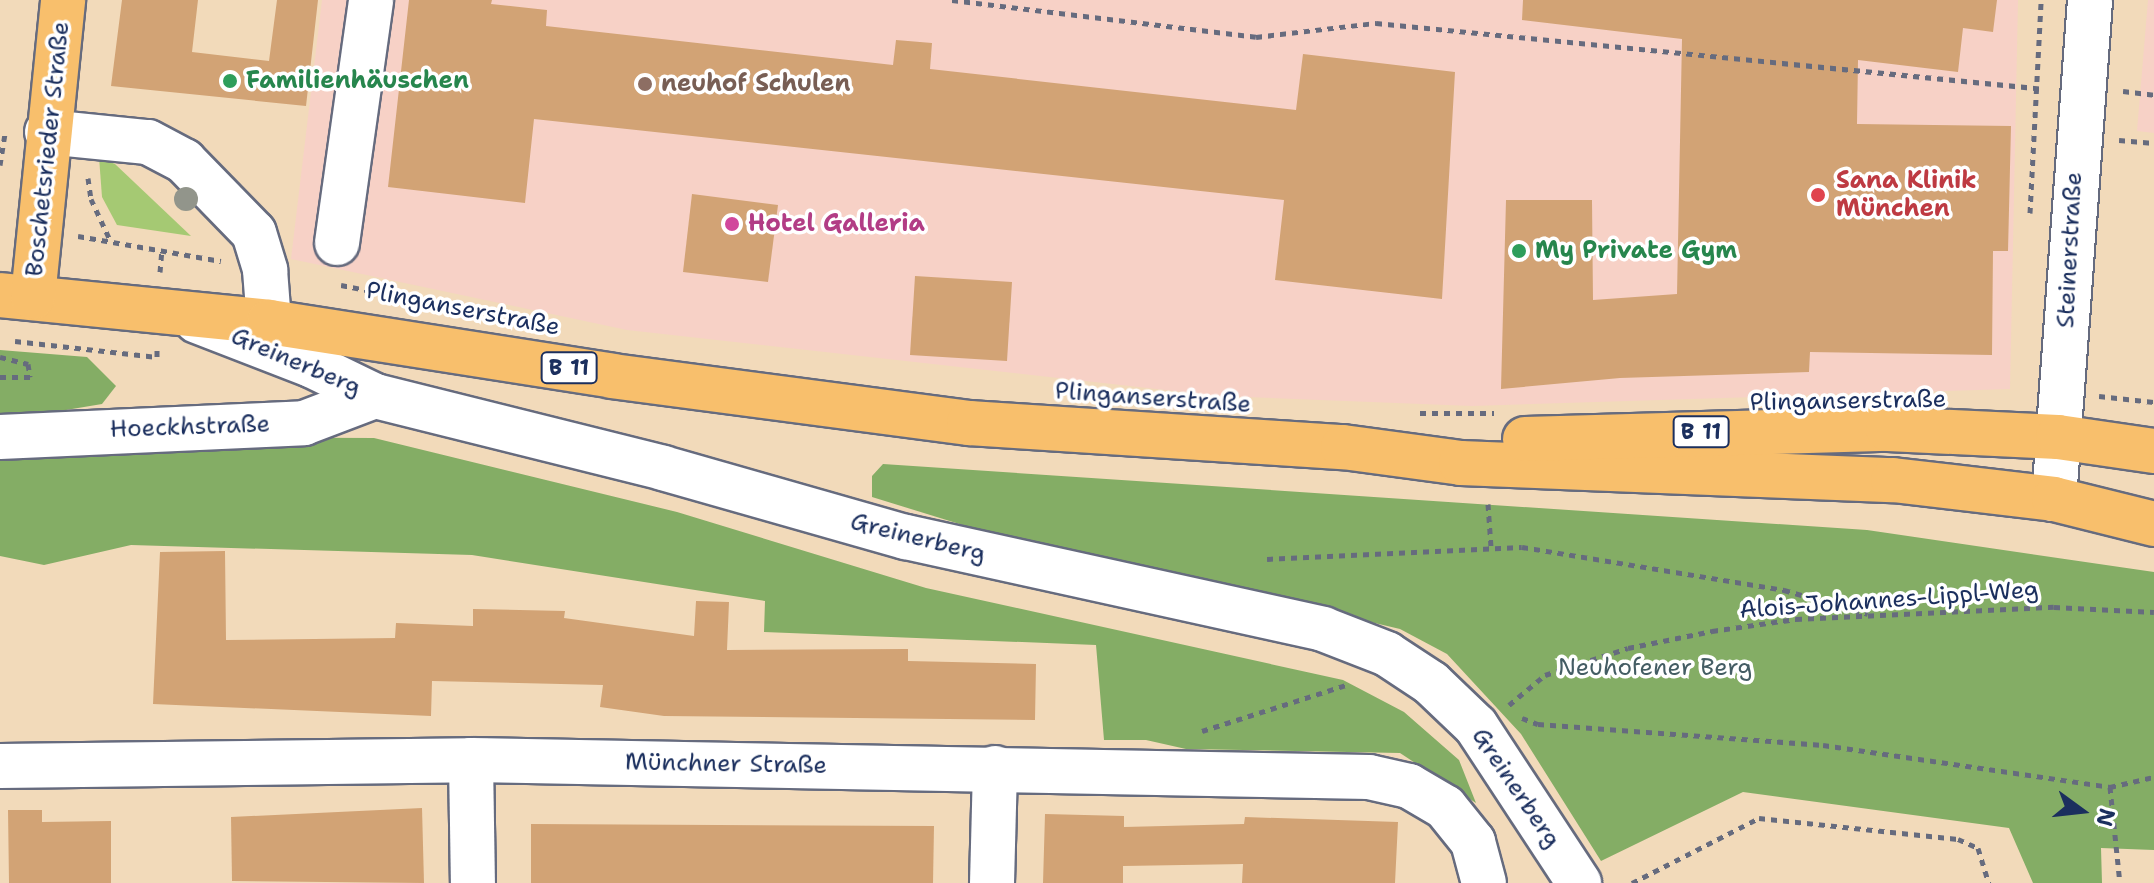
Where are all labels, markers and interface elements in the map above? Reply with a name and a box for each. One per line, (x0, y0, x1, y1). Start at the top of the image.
street label: Boschetsrieder Straße (20, 20, 76, 278)
place label: Familienhäuschen (246, 67, 469, 95)
place label: neuhof Schulen (661, 70, 850, 98)
marker: Familienhäuschen (221, 72, 239, 90)
marker: neuhof Schulen (636, 75, 654, 93)
place label: Sana Klinik München (1836, 167, 1977, 223)
street label: Steinerstraße (2052, 171, 2088, 329)
marker: Sana Klinik München (1807, 184, 1829, 206)
place label: Hotel Galleria (748, 210, 925, 238)
marker: Hotel Galleria (723, 215, 741, 233)
place label: My Private Gym (1535, 237, 1737, 265)
marker: My Private Gym (1510, 242, 1528, 260)
street label: Plinganserstraße (364, 276, 562, 342)
street label: Greinerberg (227, 322, 365, 402)
road number: B 11 (539, 350, 599, 386)
street label: Plinganserstraße (1054, 377, 1252, 419)
street label: Plinganserstraße (1749, 385, 1947, 417)
street label: Hoeckhstraße (109, 410, 271, 444)
road number: B 11 (1671, 414, 1731, 450)
street label: Greinerberg (847, 507, 989, 569)
street label: Alois-Johannes-Lippl-Weg (1738, 575, 2040, 625)
park label: Neuhofener Berg (1558, 654, 1752, 682)
street label: Greinerberg (1465, 723, 1567, 853)
street label: Münchner Straße (625, 748, 827, 780)
north arrow (2042, 771, 2122, 851)
text: N (2089, 805, 2122, 830)

